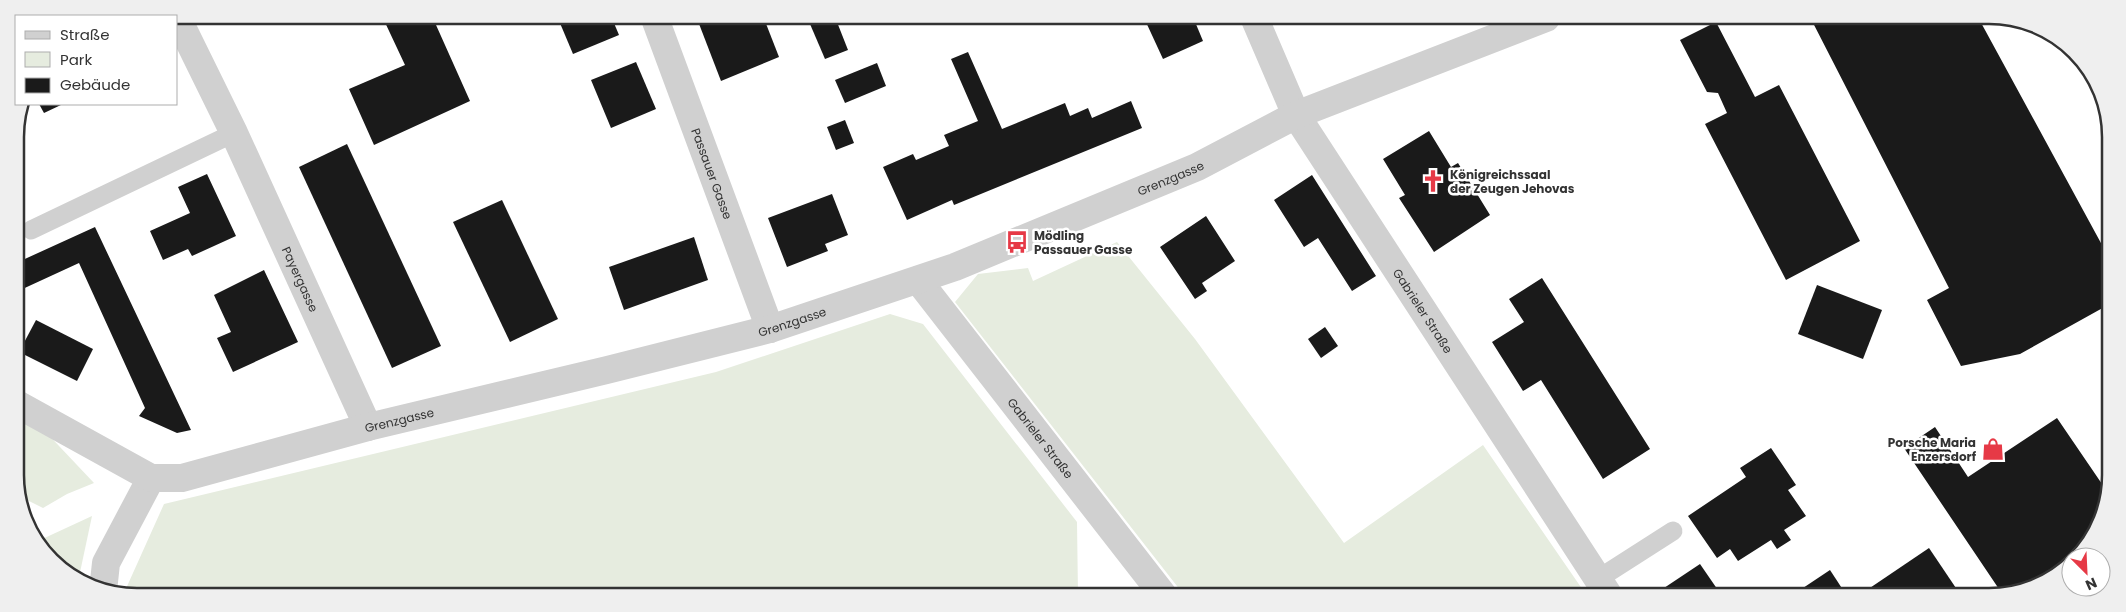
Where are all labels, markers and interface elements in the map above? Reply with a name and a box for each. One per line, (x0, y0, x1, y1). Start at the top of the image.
legend (15, 15, 178, 105)
text: Straße (60, 24, 110, 45)
text: Park (60, 49, 92, 70)
text: Gebäude (60, 74, 130, 95)
street label: Passauer Gasse (688, 126, 737, 222)
street label: Grenzgasse (1135, 156, 1207, 199)
place label: Königreichssaal der Zeugen Jehovas (1450, 166, 1575, 197)
church icon: Königreichssaal der Zeugen Jehovas (1420, 168, 1446, 194)
place label: Mödling Passauer Gasse (1034, 227, 1133, 258)
bus stop icon: Mödling Passauer Gasse (1004, 229, 1030, 255)
street label: Payergasse (278, 244, 323, 314)
street label: Gabrieler Straße (1389, 265, 1457, 356)
street label: Grenzgasse (756, 302, 828, 340)
street label: Gabrieler Straße (1004, 394, 1078, 482)
street label: Grenzgasse (363, 403, 436, 436)
place label: Porsche Maria Enzersdorf (1888, 434, 1977, 465)
shop icon: Porsche Maria Enzersdorf (1980, 436, 2006, 462)
north arrow (2061, 547, 2111, 597)
text: N (2082, 573, 2100, 595)

